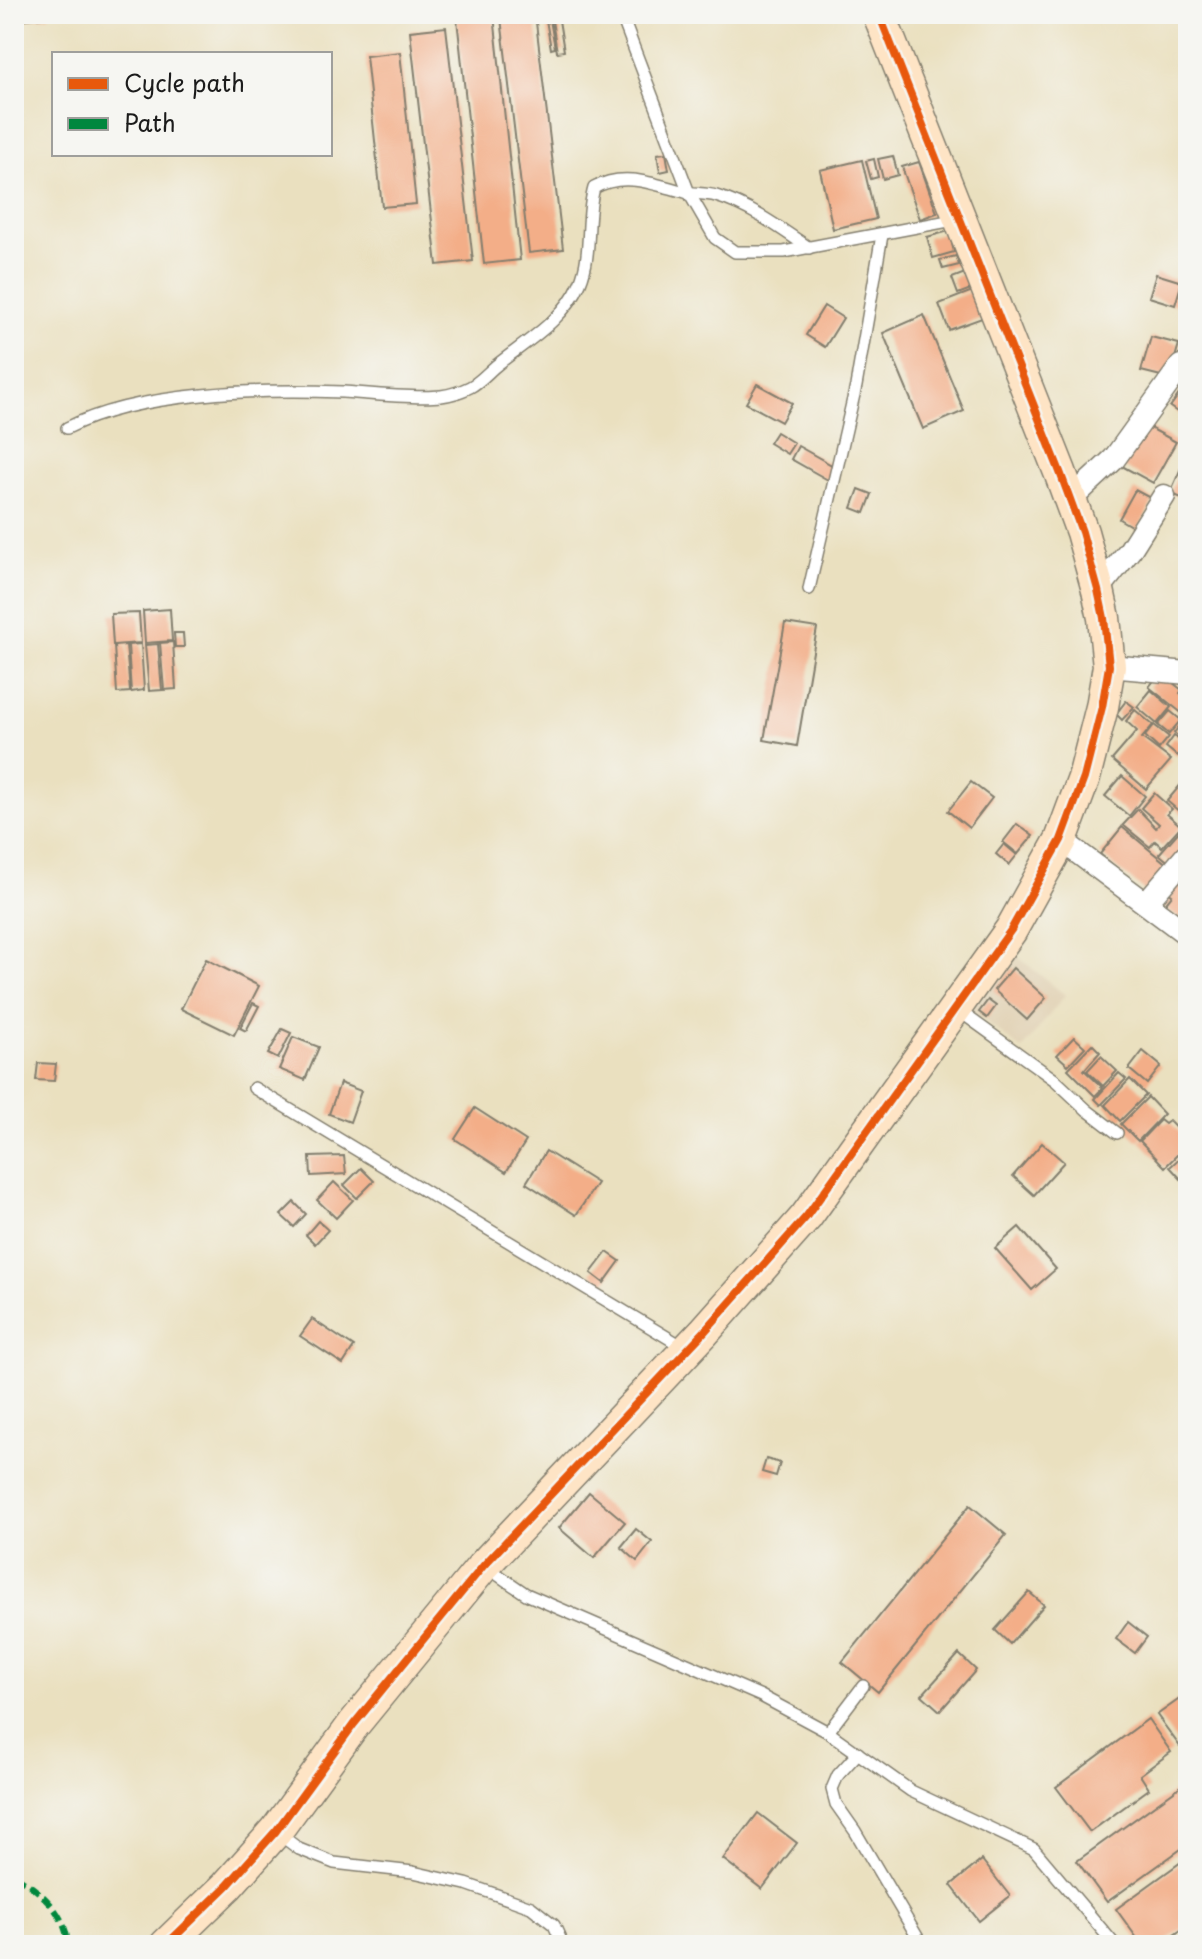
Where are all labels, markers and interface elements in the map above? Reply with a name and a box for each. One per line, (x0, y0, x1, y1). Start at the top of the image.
legend (52, 52, 332, 156)
text: Cycle path (124, 64, 245, 100)
text: Path (124, 104, 176, 140)

